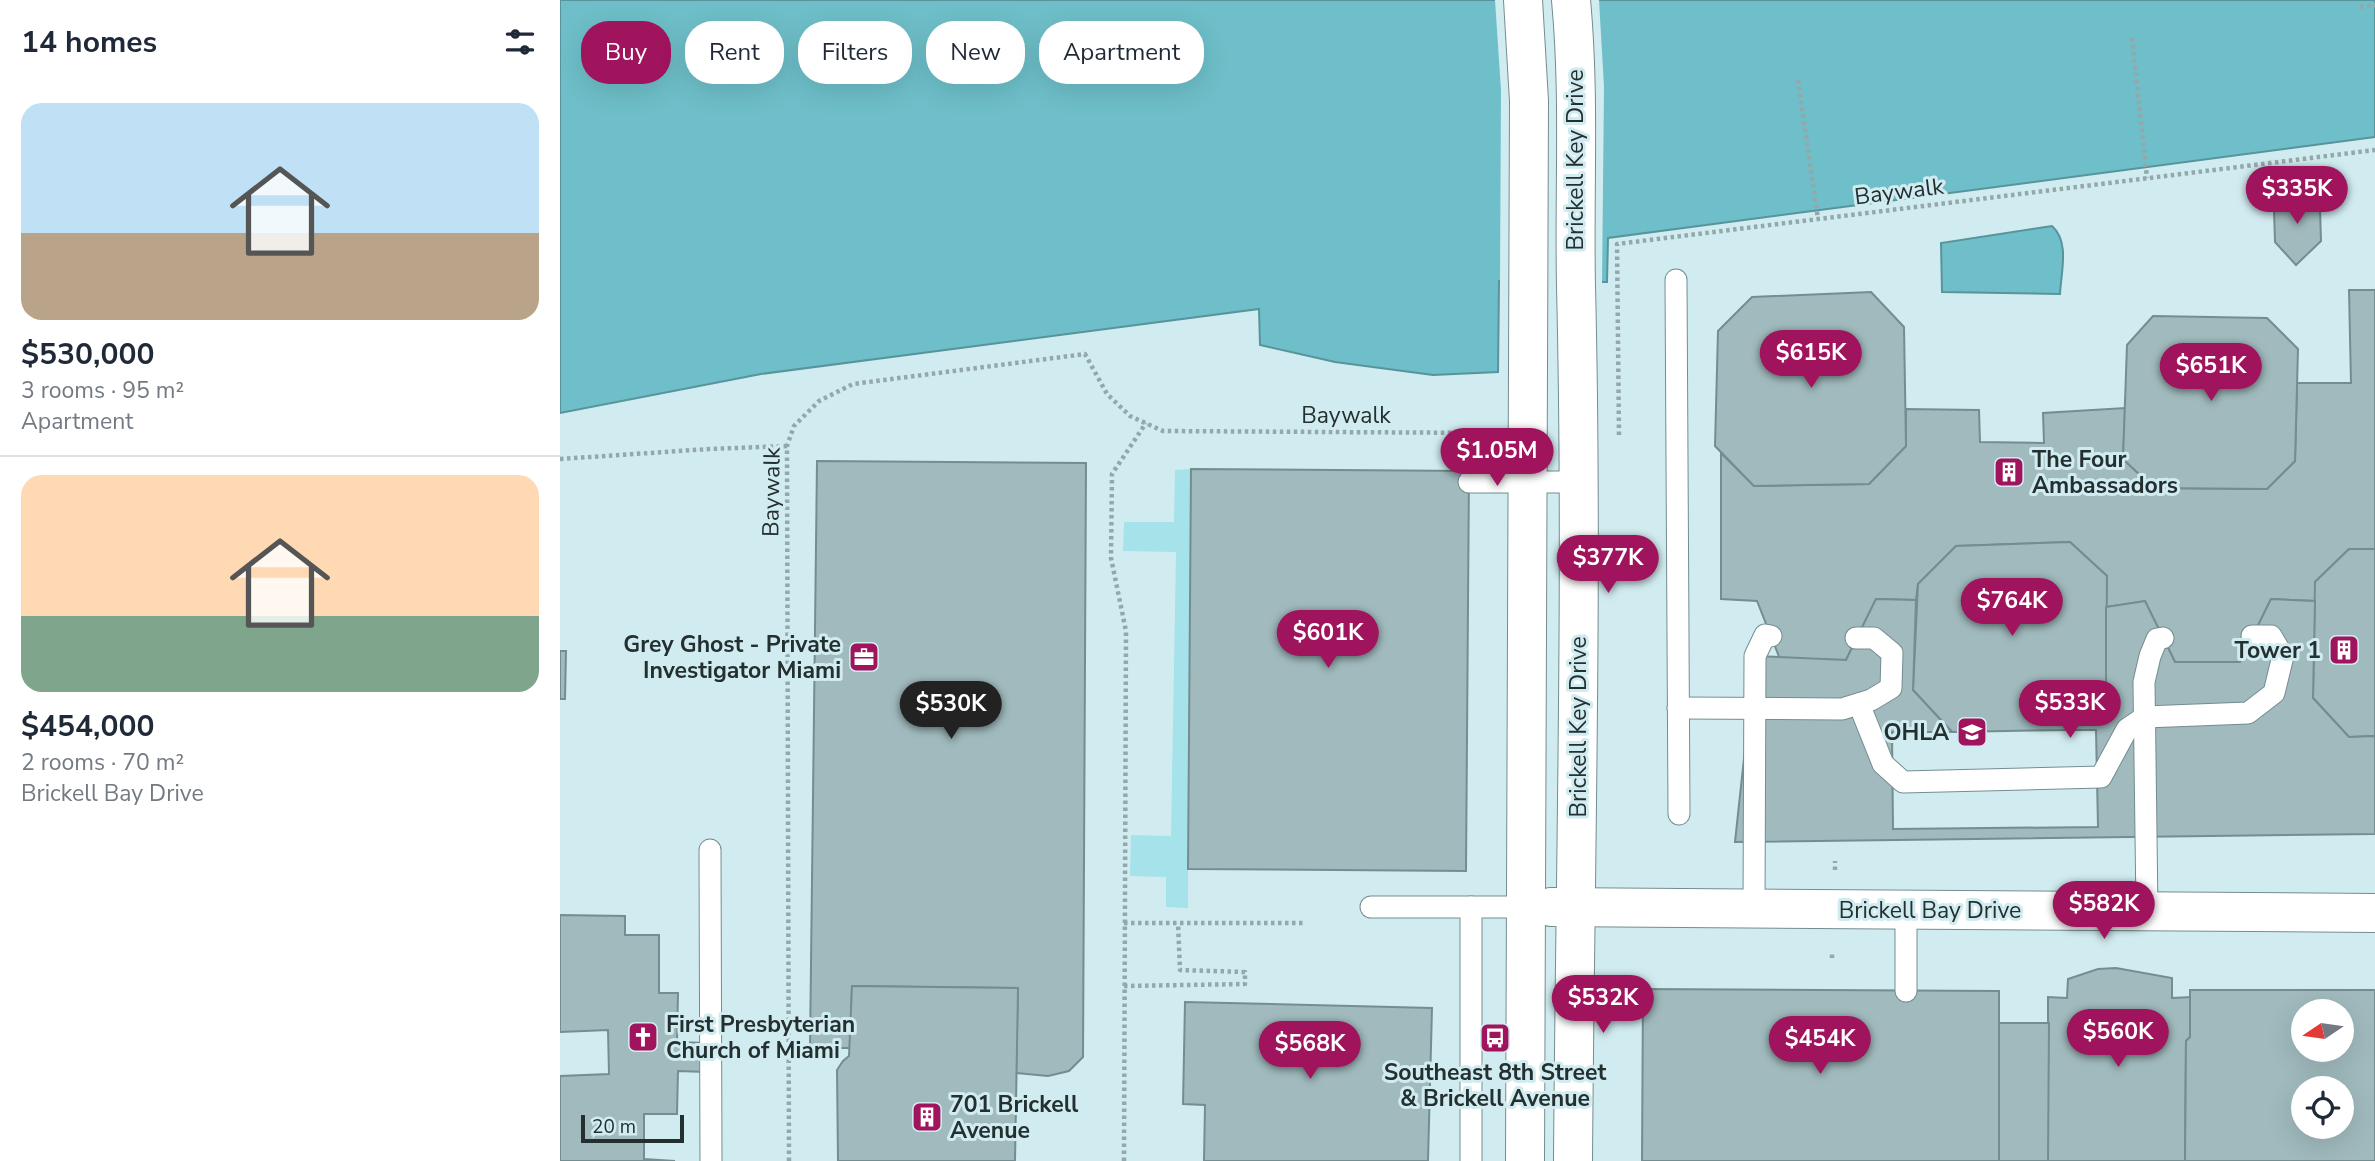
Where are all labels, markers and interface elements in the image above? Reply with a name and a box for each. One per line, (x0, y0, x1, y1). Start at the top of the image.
chip: Buy (581, 21, 671, 84)
chip: Rent (685, 21, 784, 84)
chip: Filters (798, 21, 912, 84)
chip: New (926, 21, 1025, 84)
chip: Apartment (1039, 21, 1204, 84)
text: 14 homes (21, 22, 157, 63)
icon: filters (501, 23, 539, 61)
street label: Brickell Key Drive (1560, 69, 1591, 251)
icon: home (217, 148, 343, 274)
pin: $335K (2248, 166, 2346, 226)
street label: Baywalk (1853, 171, 1946, 212)
text: $335K (2262, 173, 2332, 204)
pin: $615K (1762, 330, 1860, 390)
text: $530,000 (21, 334, 154, 375)
text: $615K (1776, 337, 1846, 368)
pin: $651K (2162, 344, 2260, 403)
text: $651K (2176, 350, 2246, 381)
text: 3 rooms · 95 m² (21, 375, 184, 406)
street label: Baywalk (1301, 400, 1391, 431)
text: Apartment (21, 406, 133, 437)
pin: $1.05M (1440, 428, 1554, 488)
text: $1.05M (1457, 435, 1537, 466)
place label: The Four Ambassadors (2032, 444, 2178, 501)
street label: Baywalk (755, 447, 788, 537)
building icon: The Four Ambassadors (1992, 455, 2026, 489)
icon: home (217, 520, 343, 646)
pin: $377K (1559, 536, 1657, 595)
text: $377K (1573, 542, 1643, 573)
pin: $764K (1963, 578, 2061, 638)
text: $764K (1977, 585, 2047, 616)
pin: $601K (1279, 610, 1377, 670)
text: $601K (1293, 617, 1363, 648)
place label: Grey Ghost - Private Investigator Miami (623, 629, 841, 686)
building icon: Tower 1 (2327, 633, 2361, 667)
place label: Tower 1 (2235, 635, 2321, 666)
street label: Brickell Key Drive (1563, 636, 1594, 818)
office icon: Grey Ghost - Private Investigator Miami (847, 640, 881, 674)
pin: $533K (2021, 680, 2119, 740)
pin: $530K (902, 682, 1000, 741)
text: $533K (2035, 687, 2105, 718)
text: $530K (916, 688, 986, 719)
text: $454,000 (21, 706, 154, 747)
school or university icon: OHLA (1955, 715, 1989, 749)
place label: OHLA (1883, 717, 1950, 748)
text: 2 rooms · 70 m² (21, 747, 184, 778)
text: Brickell Bay Drive (21, 778, 204, 809)
pin: $582K (2055, 881, 2153, 941)
text: $582K (2069, 888, 2139, 919)
street label: Brickell Bay Drive (1839, 895, 2021, 926)
pin: $532K (1554, 976, 1652, 1035)
text: $532K (1568, 982, 1638, 1013)
north arrow (2291, 999, 2354, 1062)
map controls (2291, 999, 2354, 1139)
place label: First Presbyterian Church of Miami (666, 1009, 855, 1066)
pin: $560K (2069, 1010, 2167, 1069)
pin: $454K (1771, 1016, 1869, 1076)
text: $560K (2083, 1016, 2153, 1047)
church icon: First Presbyterian Church of Miami (626, 1020, 660, 1054)
pin: $568K (1261, 1021, 1359, 1081)
bus stop icon: Southeast 8th Street & Brickell Avenue (1478, 1021, 1512, 1055)
text: $454K (1785, 1023, 1855, 1054)
text: $568K (1275, 1028, 1345, 1059)
place label: Southeast 8th Street & Brickell Avenue (1384, 1057, 1606, 1114)
button: locate (2291, 1076, 2354, 1139)
place label: 701 Brickell Avenue (950, 1089, 1079, 1146)
building icon: 701 Brickell Avenue (910, 1100, 944, 1134)
scale bar (581, 1112, 684, 1144)
text: 20 m (592, 1114, 636, 1140)

